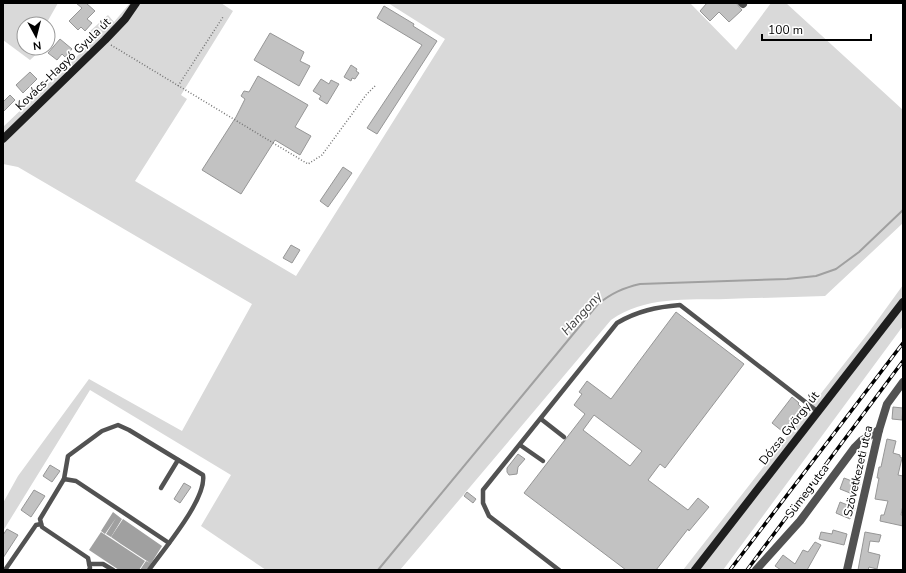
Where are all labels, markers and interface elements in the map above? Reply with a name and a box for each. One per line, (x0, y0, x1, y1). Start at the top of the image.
street label: Kovács-Hagyó Gyula út (12, 14, 115, 114)
north arrow (16, 16, 56, 56)
scale bar (762, 16, 871, 42)
text: 100 m (768, 22, 803, 38)
text: N (32, 37, 42, 53)
water label: Hangony (557, 287, 607, 339)
street label: Dózsa György út (755, 387, 823, 468)
street label: Szövetkezeti utca (840, 424, 876, 518)
street label: Sümeg utca (781, 461, 833, 521)

